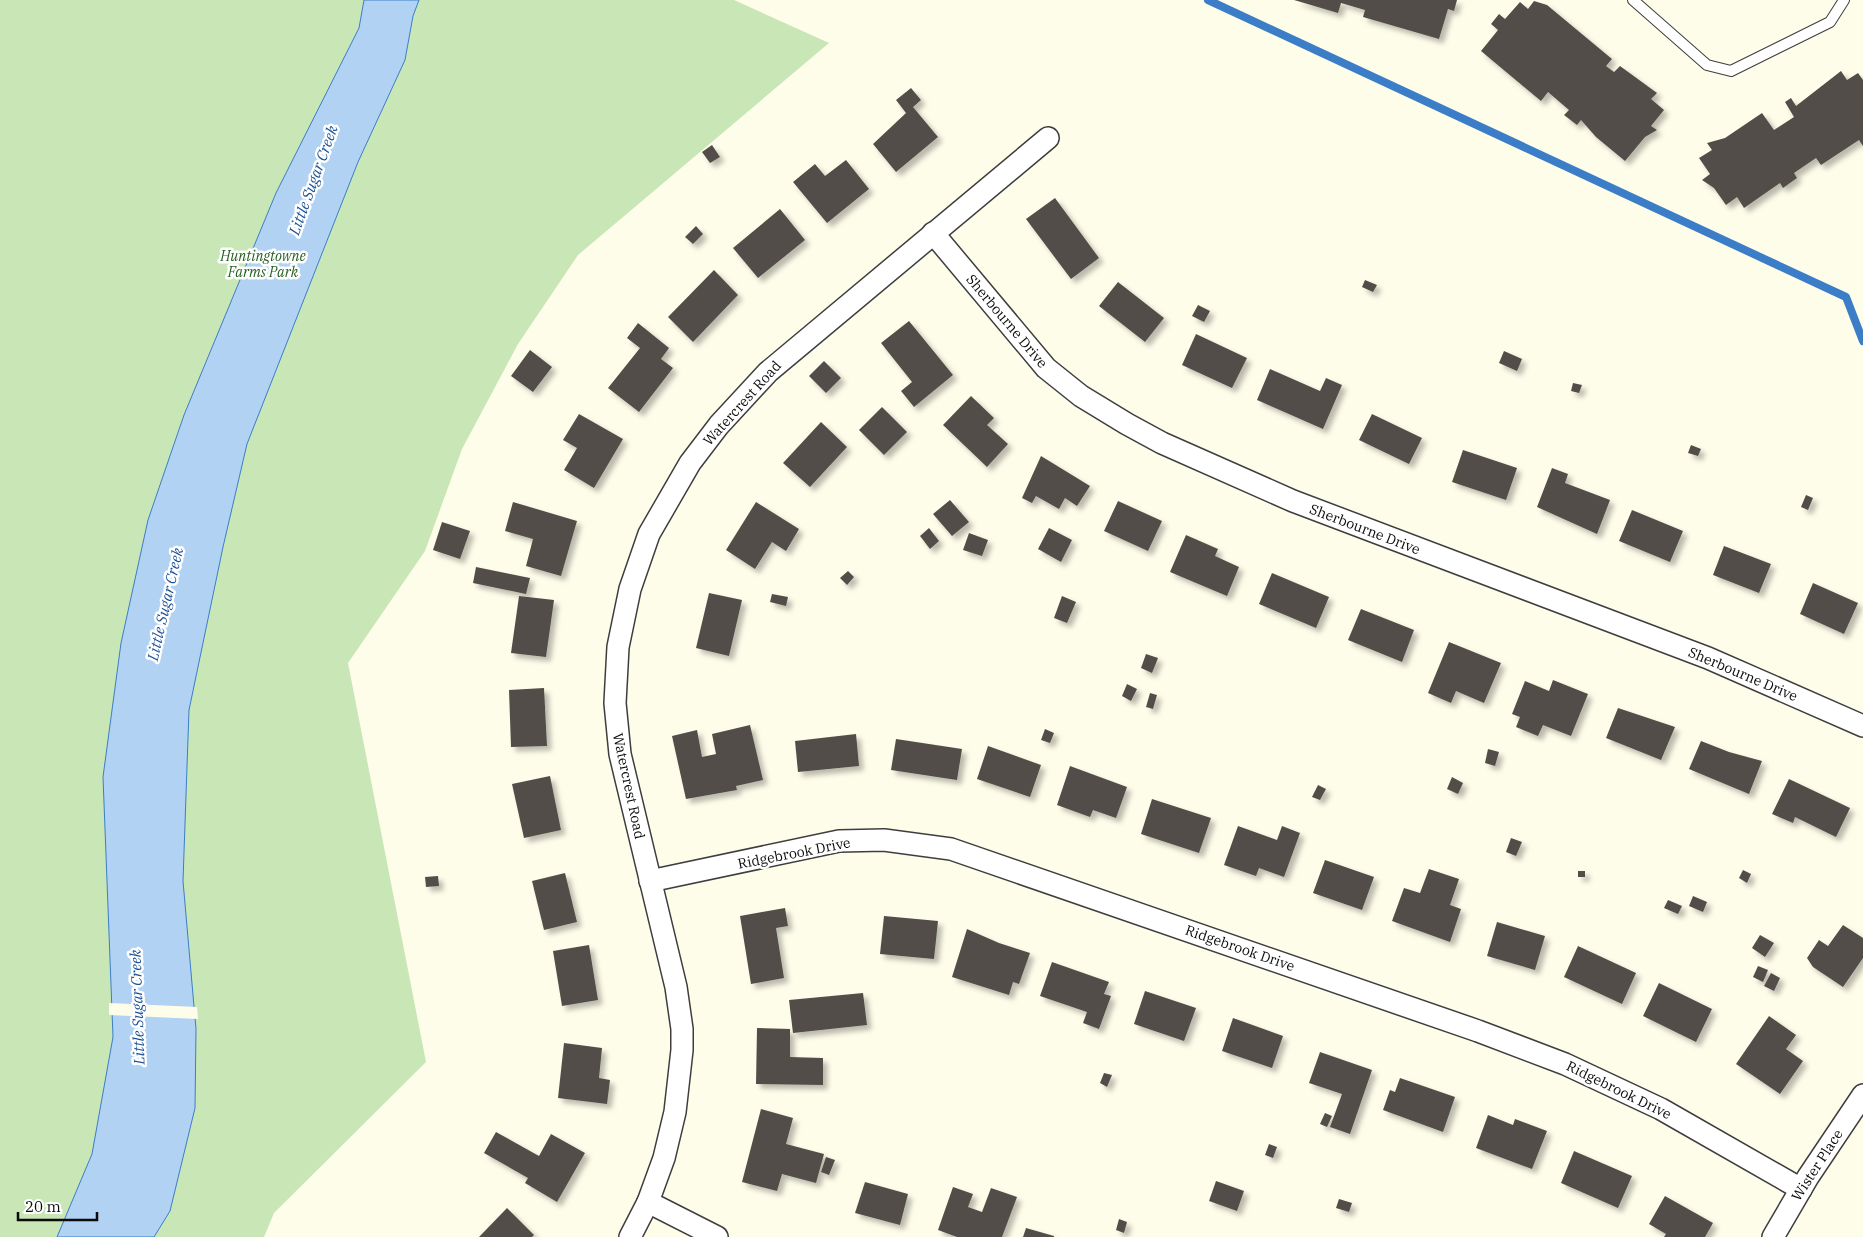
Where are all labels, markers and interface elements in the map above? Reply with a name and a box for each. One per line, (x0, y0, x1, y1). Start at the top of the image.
water label: Little Sugar Creek (284, 123, 342, 238)
park label: Huntingtowne Farms Park (219, 247, 307, 281)
street label: Sherbourne Drive (963, 270, 1051, 372)
street label: Watercrest Road (699, 356, 785, 449)
street label: Sherbourne Drive (1307, 500, 1423, 558)
water label: Little Sugar Creek (143, 546, 187, 663)
street label: Sherbourne Drive (1686, 643, 1800, 705)
street label: Watercrest Road (609, 731, 649, 841)
street label: Ridgebrook Drive (736, 833, 852, 873)
street label: Ridgebrook Drive (1183, 921, 1297, 975)
water label: Little Sugar Creek (125, 949, 149, 1066)
street label: Ridgebrook Drive (1564, 1057, 1674, 1123)
street label: Wister Place (1787, 1126, 1847, 1204)
scale bar (18, 1190, 96, 1222)
text: 20 m (25, 1197, 61, 1216)

